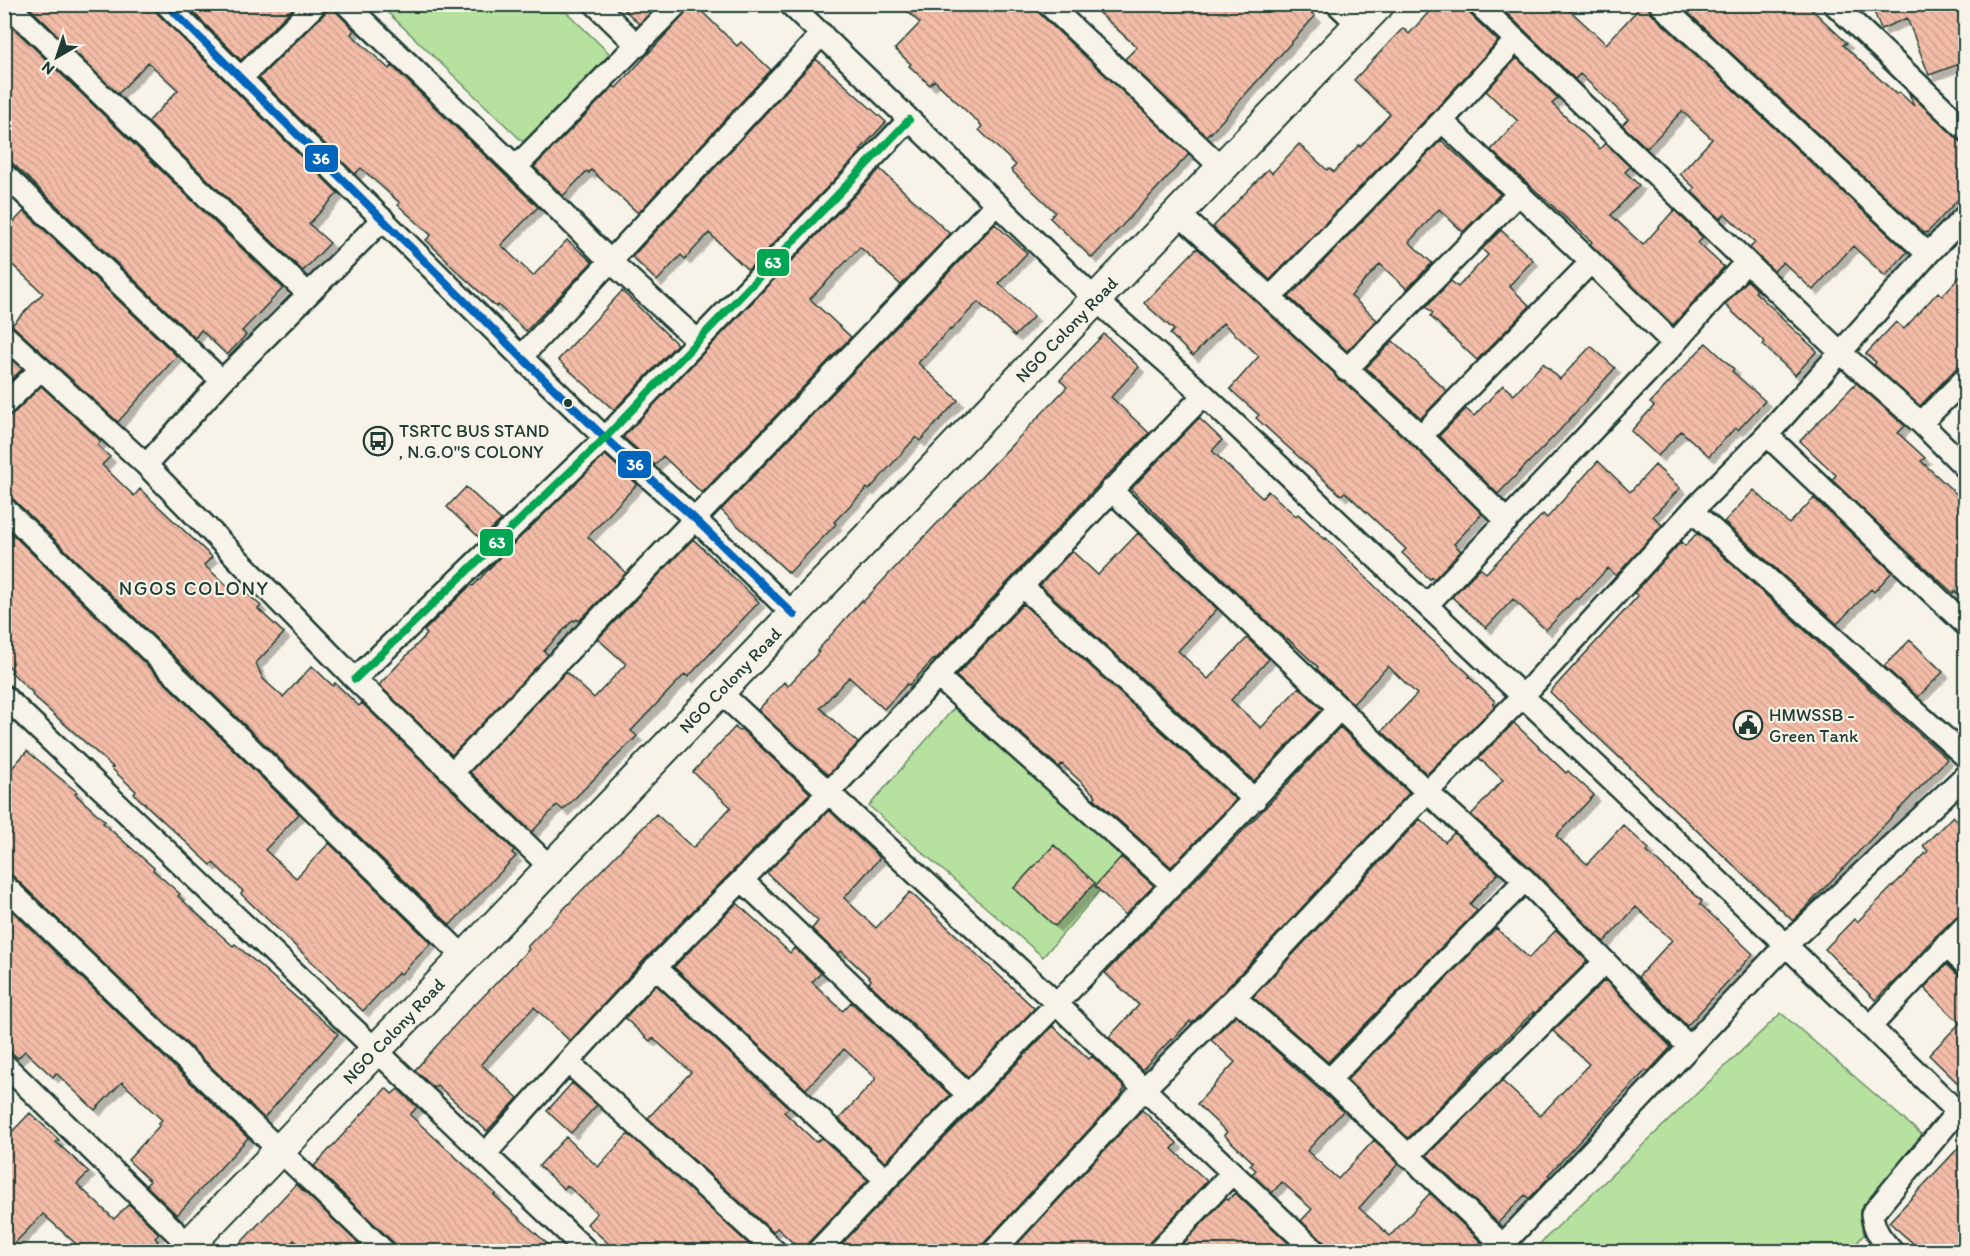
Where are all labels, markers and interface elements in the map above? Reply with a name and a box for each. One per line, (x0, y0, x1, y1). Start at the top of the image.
north arrow (27, 27, 87, 87)
text: N (38, 57, 58, 79)
line badge: 36 (304, 144, 339, 173)
text: 36 (312, 149, 330, 168)
line badge: 63 (756, 248, 790, 277)
text: 63 (764, 253, 782, 272)
street label: NGO Colony Road (1011, 272, 1122, 387)
unlabelled marker (562, 397, 574, 409)
place label: TSRTC BUS STAND , N.G.O"S COLONY (399, 420, 549, 463)
bus stop icon: TSRTC BUS STAND , N.G.O"S COLONY (362, 425, 394, 457)
line badge: 36 (617, 450, 652, 479)
text: 36 (626, 455, 644, 474)
line badge: 63 (479, 528, 514, 557)
text: 63 (488, 533, 506, 552)
district label: NGOS COLONY (119, 576, 269, 600)
street label: NGO Colony Road (674, 623, 786, 738)
place label: HMWSSB - Green Tank (1769, 704, 1859, 747)
public building icon: HMWSSB - Green Tank (1732, 709, 1764, 741)
street label: NGO Colony Road (338, 974, 450, 1089)

